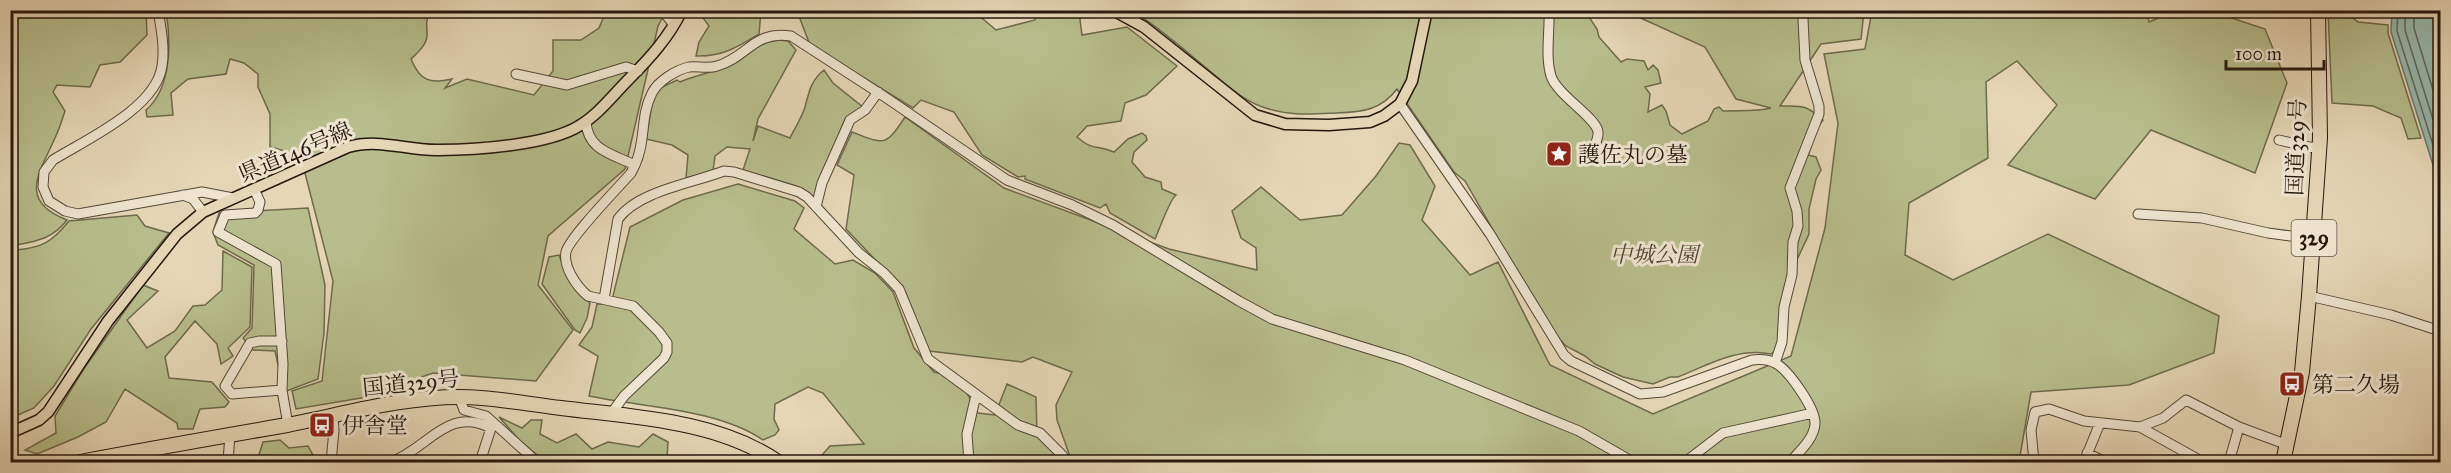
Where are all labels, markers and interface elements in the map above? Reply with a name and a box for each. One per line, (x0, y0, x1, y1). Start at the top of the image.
scale bar (2226, 33, 2324, 71)
text: 100 m (2235, 43, 2282, 65)
street label: 国道329号 (2281, 98, 2311, 196)
street label: 県道146号線 (234, 116, 356, 188)
place icon: 護佐丸の墓 (1544, 139, 1574, 169)
place label: 護佐丸の墓 (1578, 141, 1688, 168)
road number: 329 (2292, 220, 2336, 256)
park label: 中城公園 (1610, 241, 1701, 268)
street label: 国道329号 (361, 364, 461, 402)
bus stop icon: 第二久場 (2277, 369, 2307, 399)
place label: 第二久場 (2312, 371, 2400, 398)
bus stop icon: 伊舎堂 (307, 410, 337, 440)
place label: 伊舎堂 (342, 412, 408, 439)

